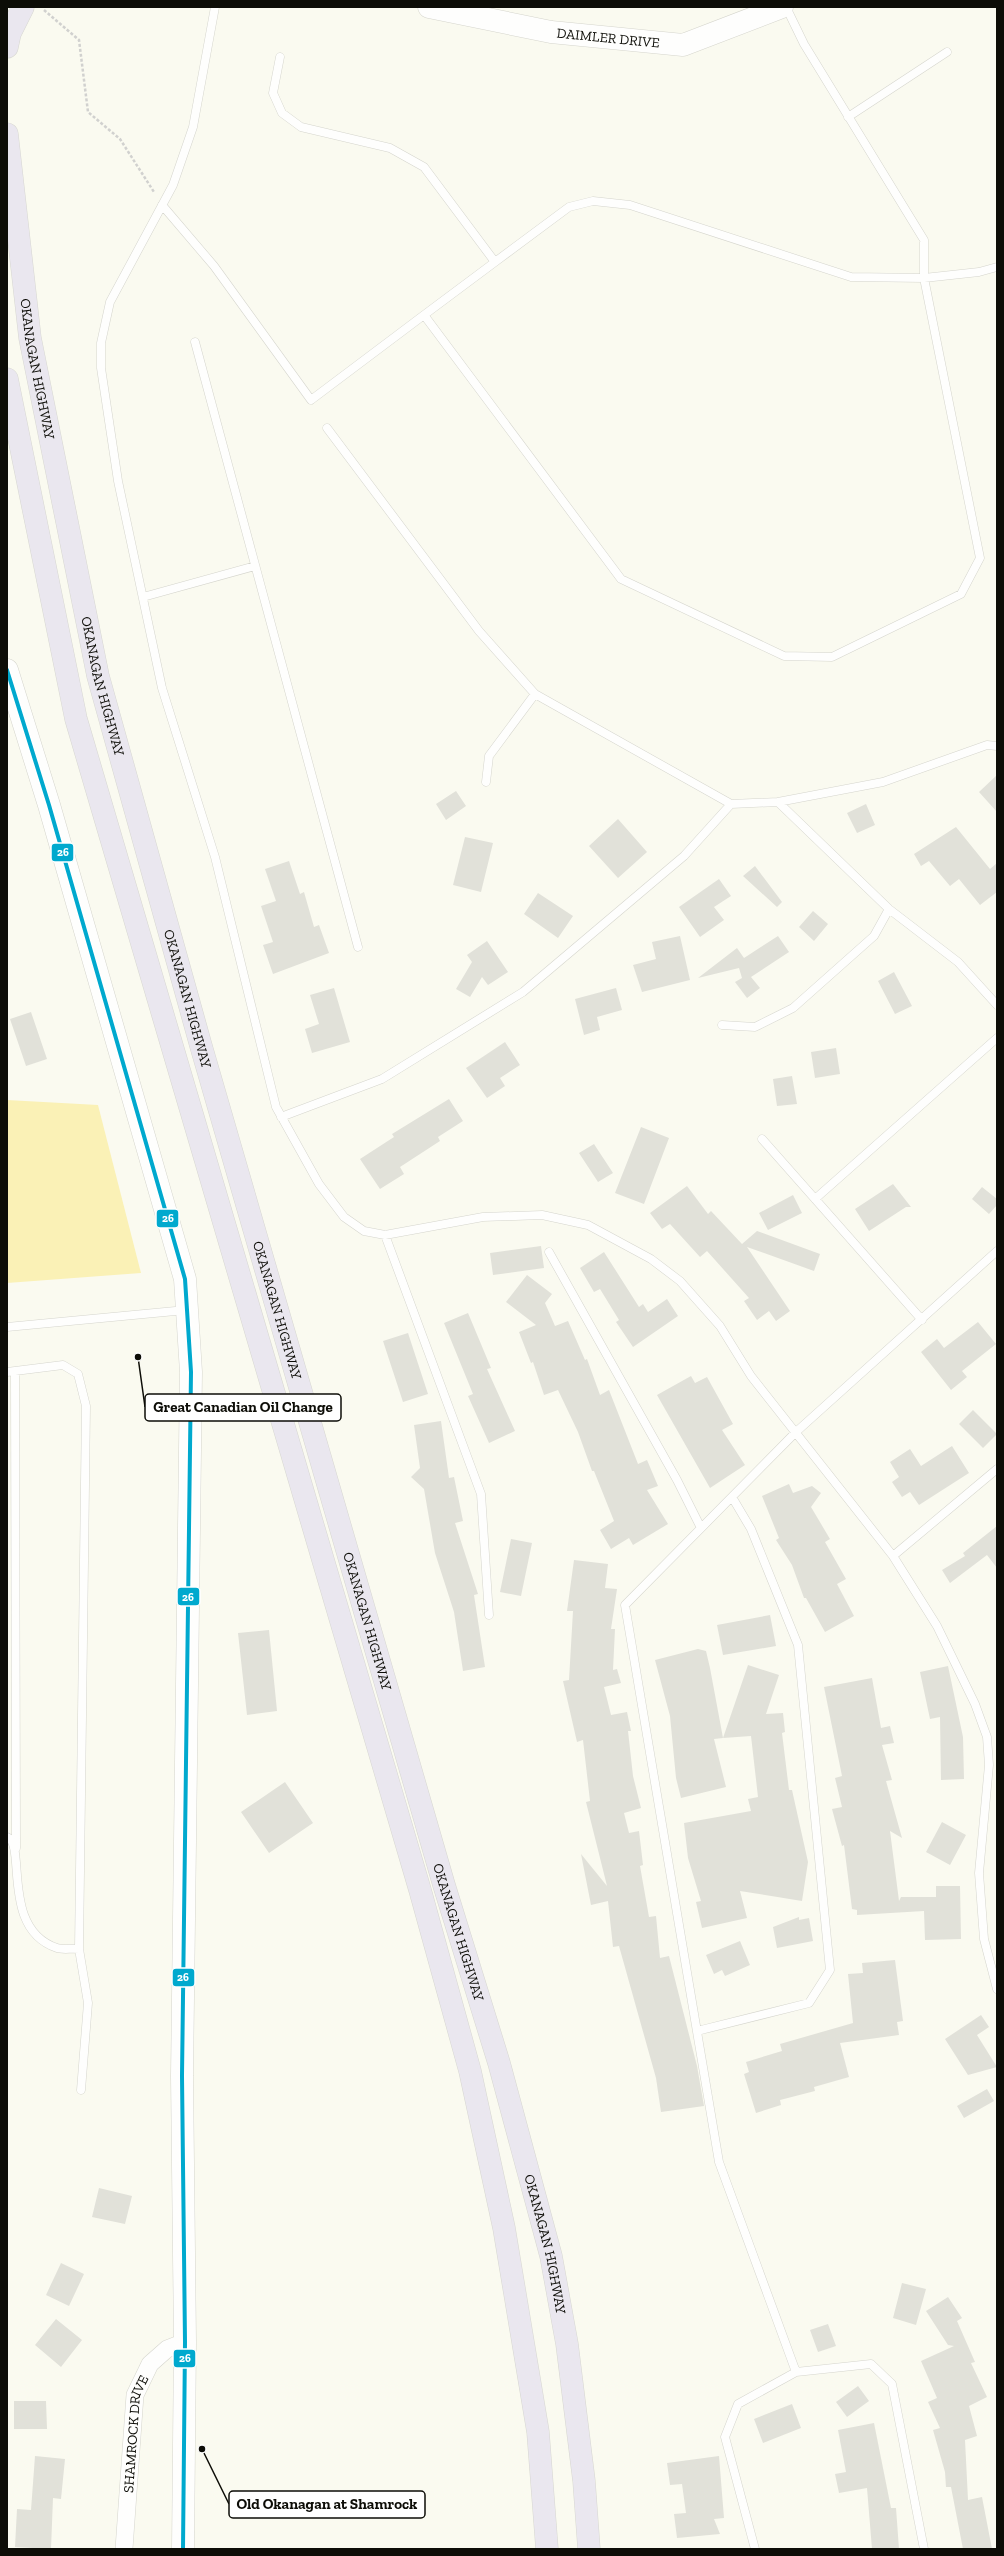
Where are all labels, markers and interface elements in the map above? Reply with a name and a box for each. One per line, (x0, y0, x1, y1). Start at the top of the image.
street label: DAIMLER DRIVE (556, 25, 660, 52)
street label: OKANAGAN HIGHWAY (17, 297, 58, 441)
street label: OKANAGAN HIGHWAY (77, 615, 128, 758)
line badge: 26 (51, 843, 74, 862)
text: 26 (57, 846, 69, 859)
street label: OKANAGAN HIGHWAY (160, 928, 215, 1070)
line badge: 26 (156, 1209, 179, 1228)
text: 26 (162, 1212, 174, 1225)
street label: OKANAGAN HIGHWAY (249, 1239, 305, 1382)
callout: Great Canadian Oil Change (145, 1394, 341, 1421)
text: Great Canadian Oil Change (153, 1398, 333, 1416)
street label: OKANAGAN HIGHWAY (339, 1550, 395, 1693)
line badge: 26 (177, 1587, 200, 1606)
text: 26 (182, 1591, 194, 1604)
street label: OKANAGAN HIGHWAY (429, 1861, 487, 2004)
line badge: 26 (172, 1968, 195, 1987)
text: 26 (177, 1971, 189, 1984)
street label: OKANAGAN HIGHWAY (520, 2172, 569, 2316)
line badge: 26 (173, 2349, 196, 2368)
text: 26 (179, 2352, 191, 2365)
street label: SHAMROCK DRIVE (120, 2372, 152, 2494)
callout: Old Okanagan at Shamrock (229, 2491, 425, 2518)
text: Old Okanagan at Shamrock (237, 2495, 418, 2513)

